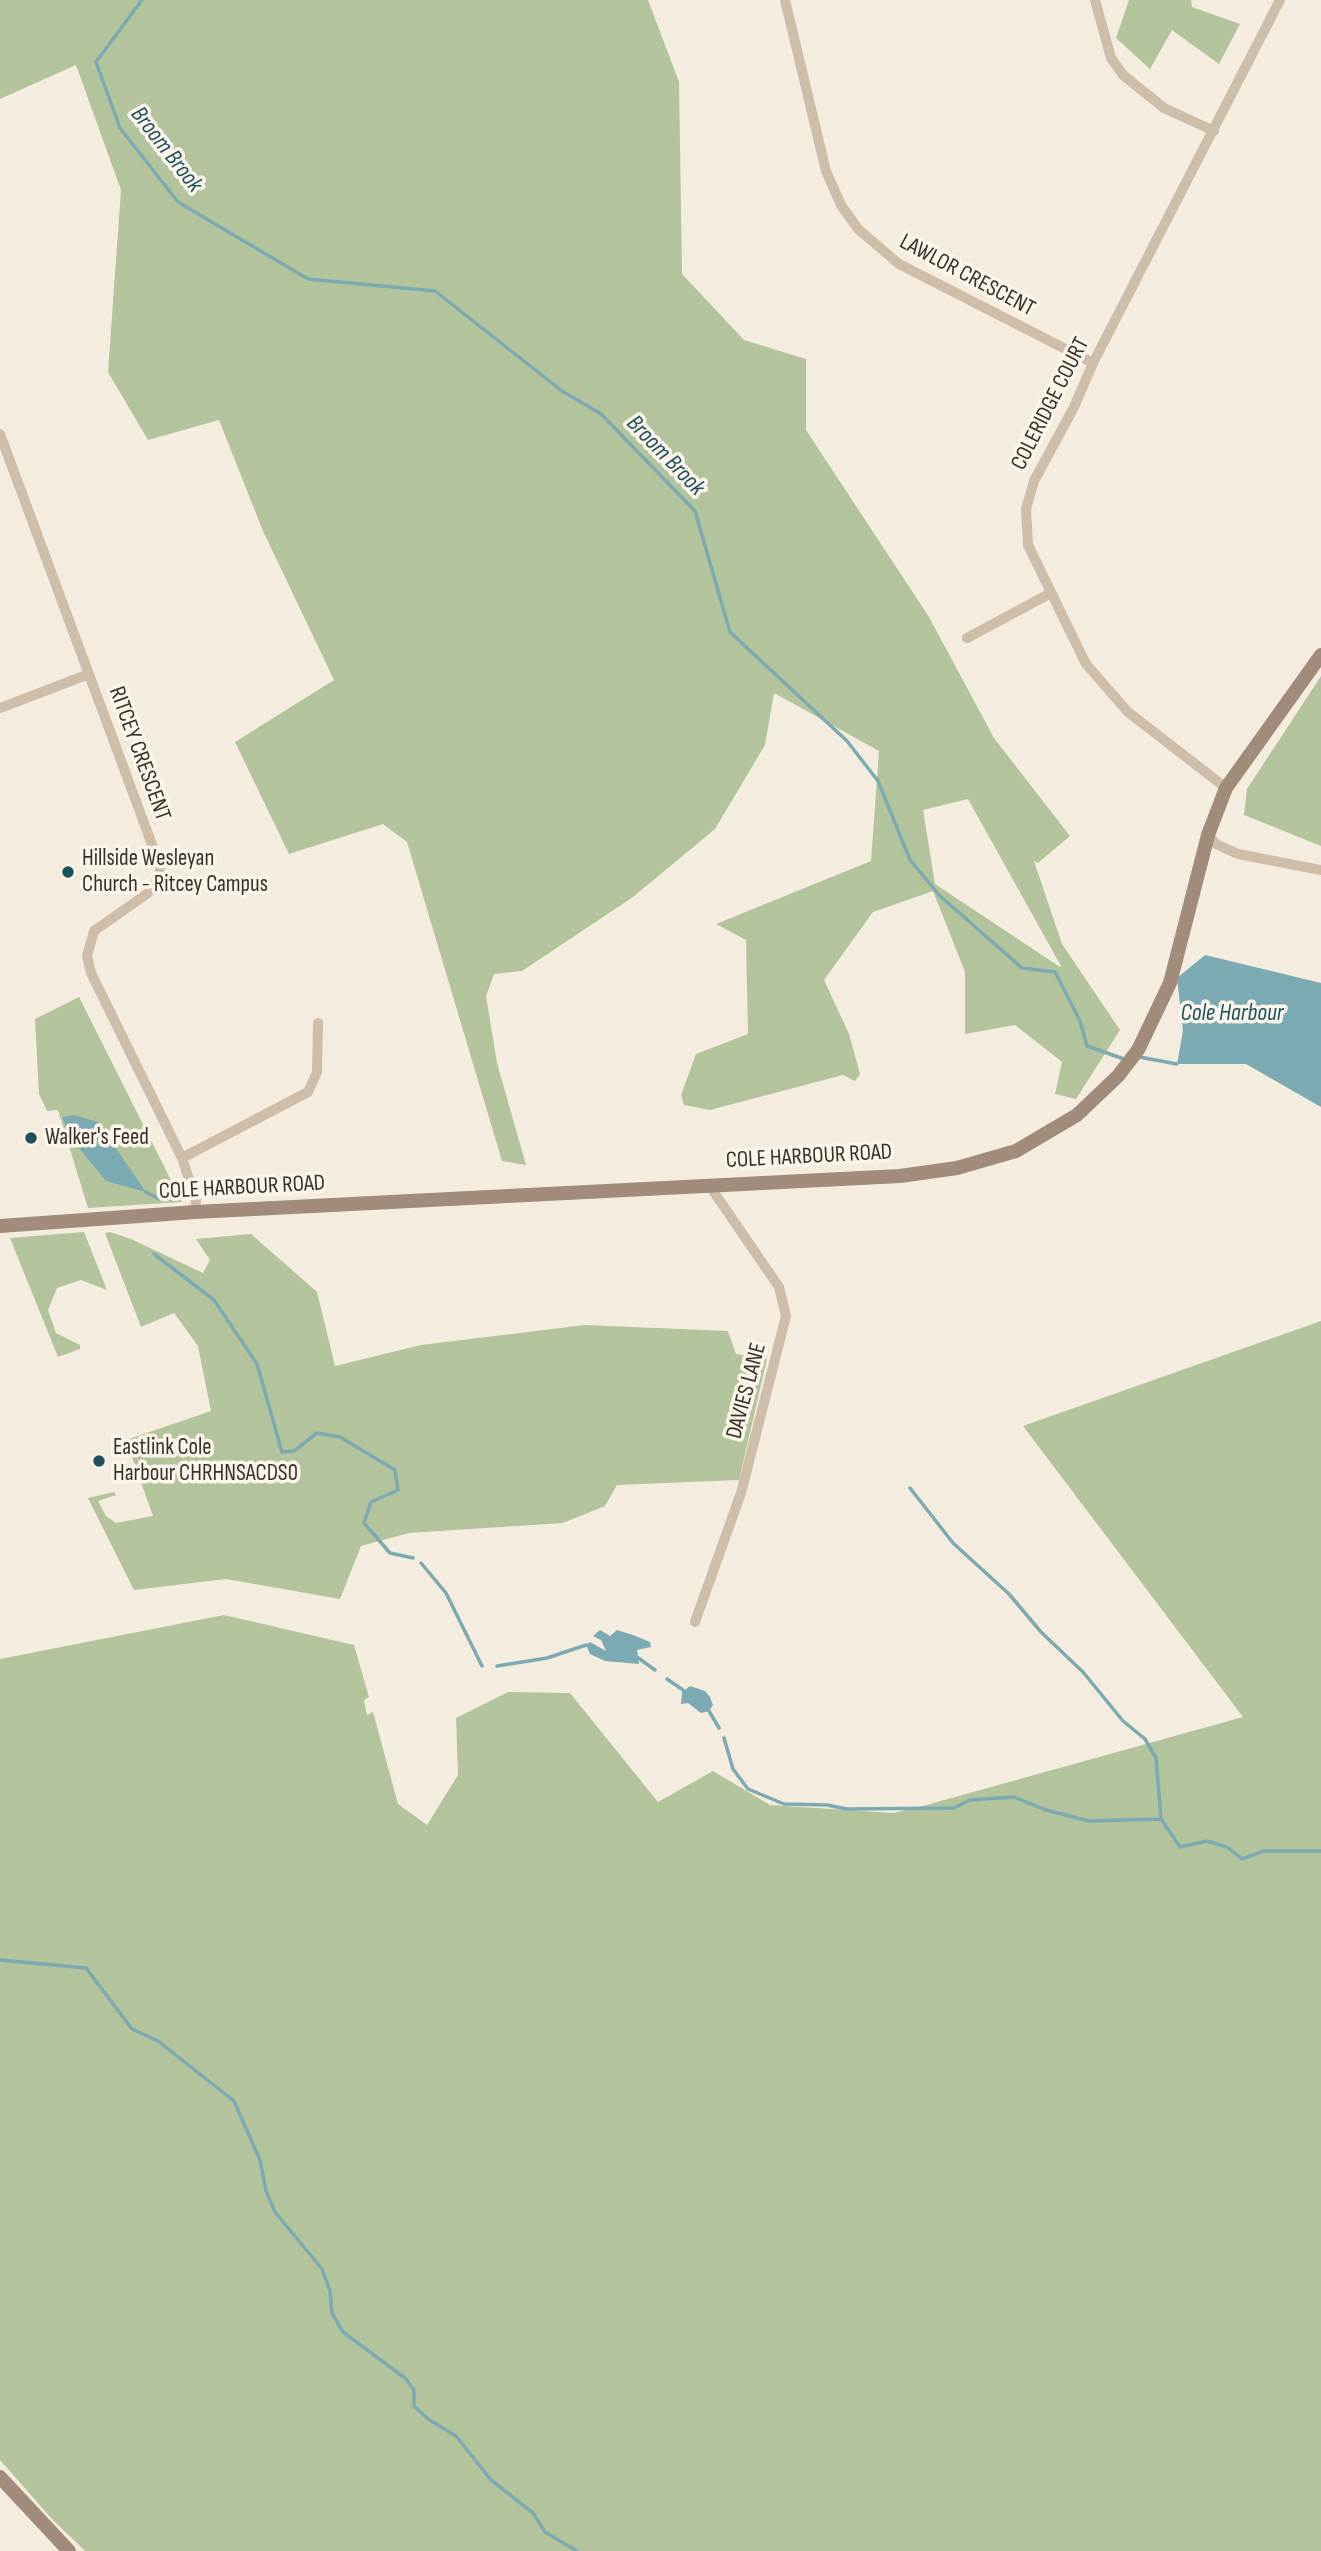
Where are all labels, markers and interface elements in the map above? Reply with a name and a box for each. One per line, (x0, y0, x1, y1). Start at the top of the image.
water label: Broom Brook (124, 102, 208, 198)
street label: LAWLOR CRESCENT (895, 229, 1039, 323)
street label: COLERIDGE COURT (1006, 333, 1096, 475)
water label: Broom Brook (620, 410, 710, 502)
street label: RITCEY CRESCENT (102, 683, 176, 825)
place label: Hillside Wesleyan Church - Ritcey Campus (82, 845, 268, 899)
marker: Hillside Wesleyan Church - Ritcey Campus (60, 864, 76, 880)
water label: Cole Harbour (1181, 1000, 1283, 1028)
place label: Walker's Feed (45, 1124, 149, 1152)
marker: Walker's Feed (23, 1130, 39, 1146)
street label: COLE HARBOUR ROAD (725, 1139, 893, 1175)
street label: COLE HARBOUR ROAD (158, 1170, 326, 1206)
street label: DAVIES LANE (721, 1340, 773, 1442)
place label: Eastlink Cole Harbour CHRHNSACDS0 (113, 1434, 298, 1488)
marker: Eastlink Cole Harbour CHRHNSACDS0 (91, 1453, 107, 1469)

